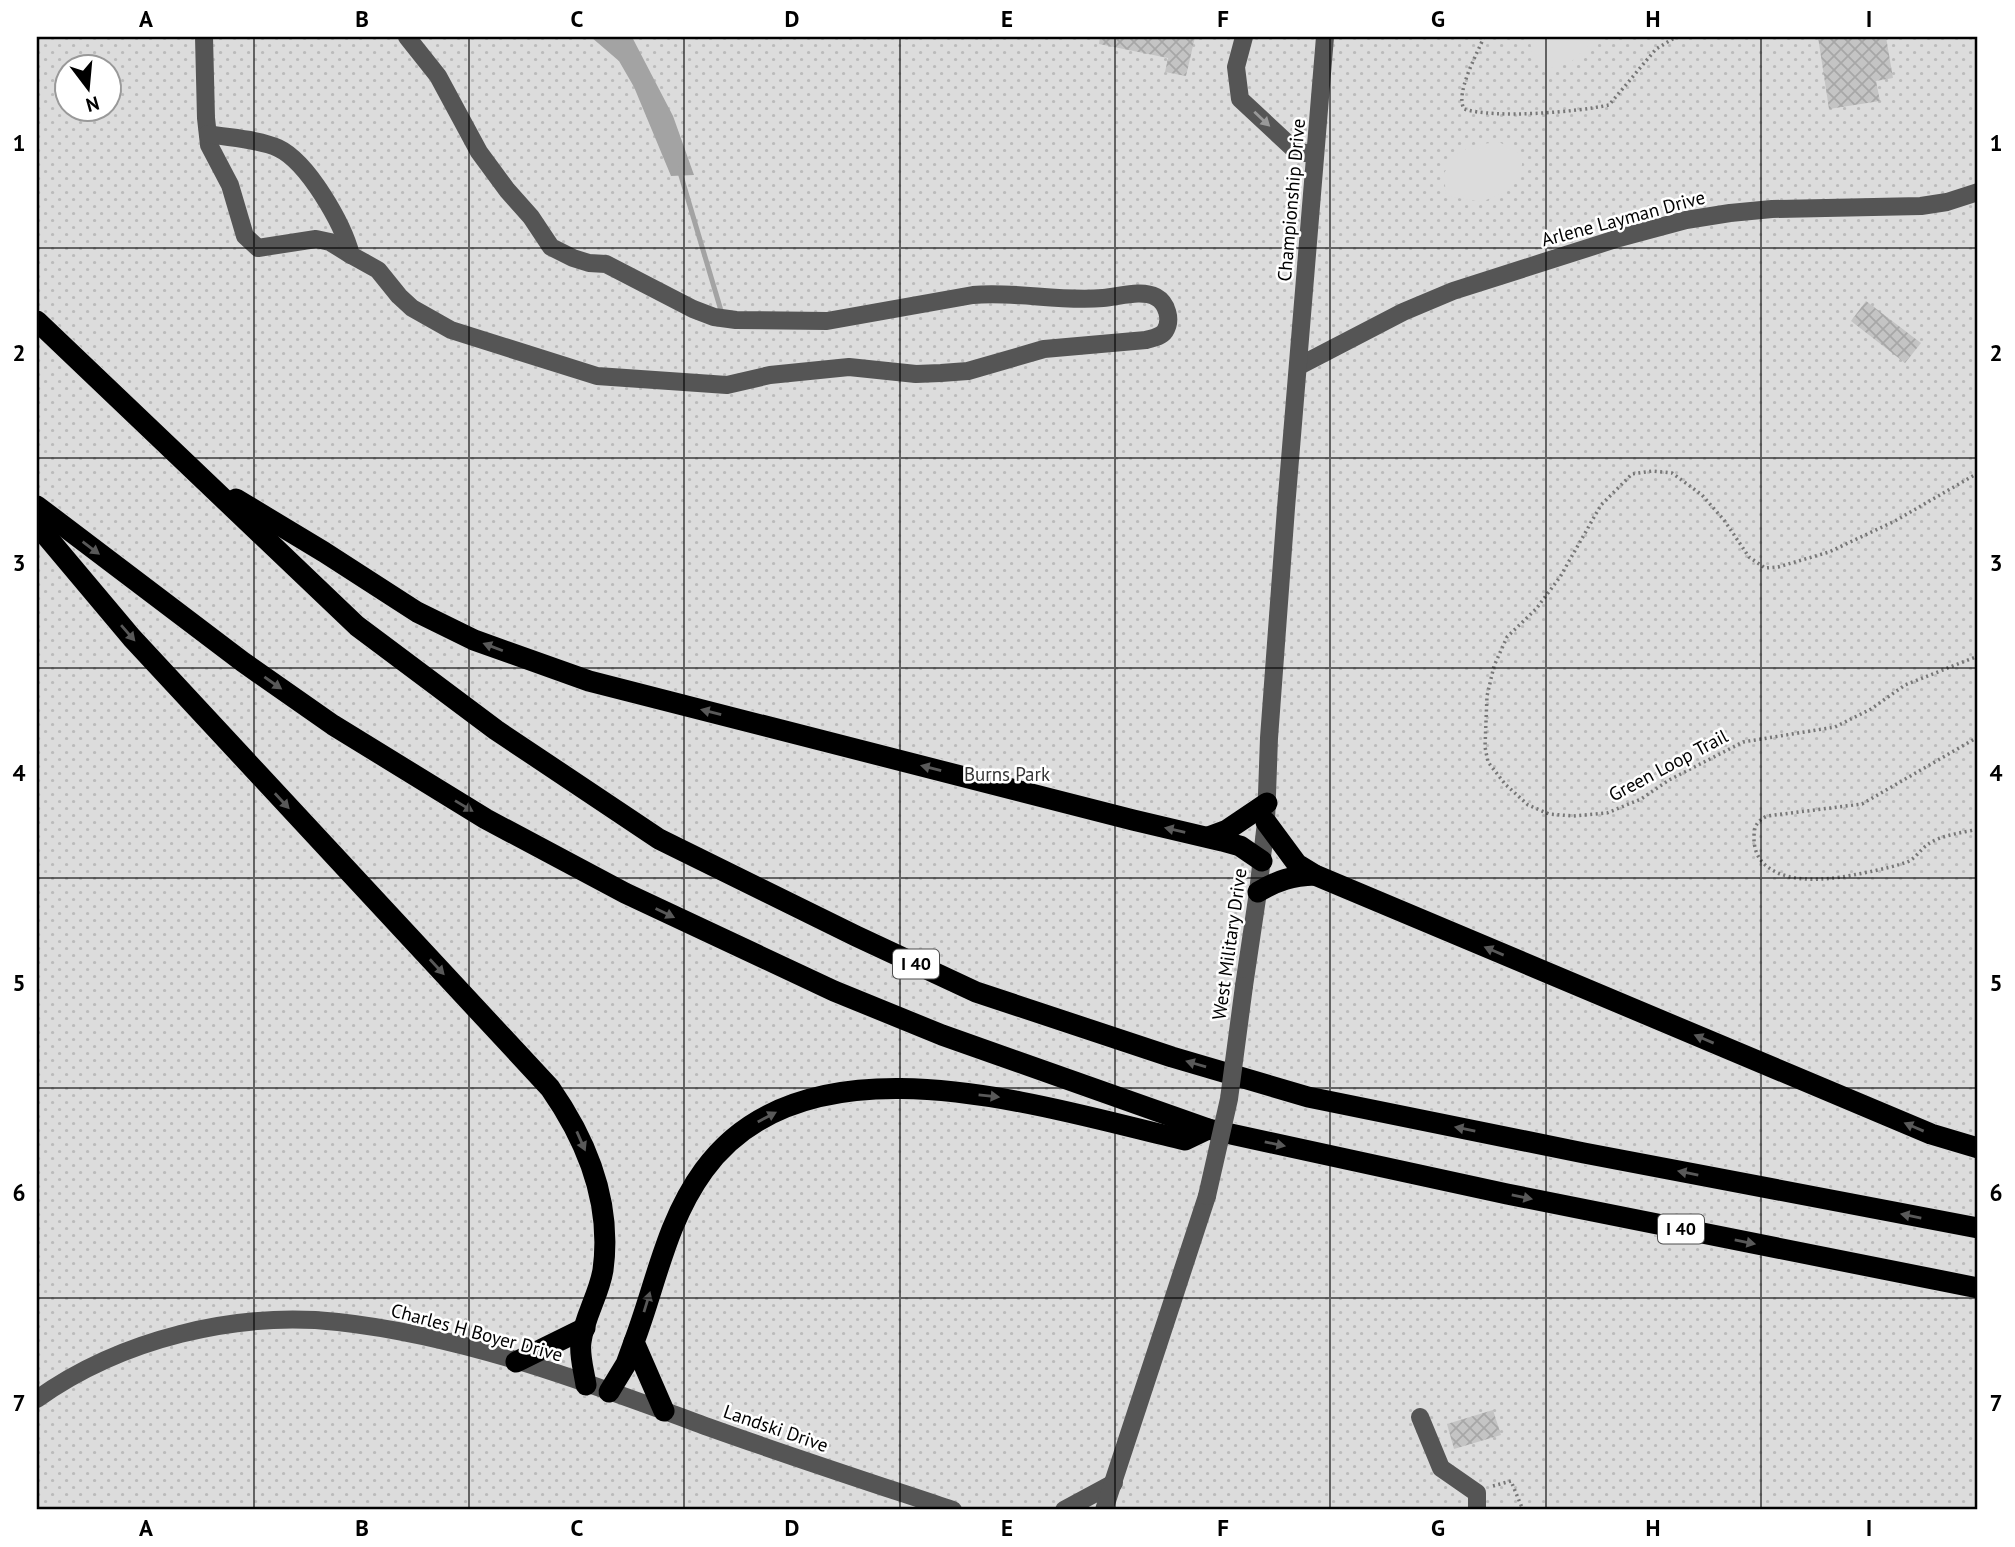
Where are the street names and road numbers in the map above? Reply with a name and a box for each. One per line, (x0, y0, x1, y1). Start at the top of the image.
street label: Championship Drive (1272, 118, 1310, 282)
street label: Arlene Layman Drive (1539, 185, 1707, 251)
street label: Green Loop Trail (1604, 723, 1732, 806)
street label: West Military Drive (1206, 867, 1252, 1021)
road number: I 40 (893, 950, 939, 979)
road number: I 40 (1658, 1214, 1704, 1244)
street label: Charles H Boyer Drive (389, 1298, 565, 1366)
street label: Landski Drive (720, 1399, 832, 1457)

